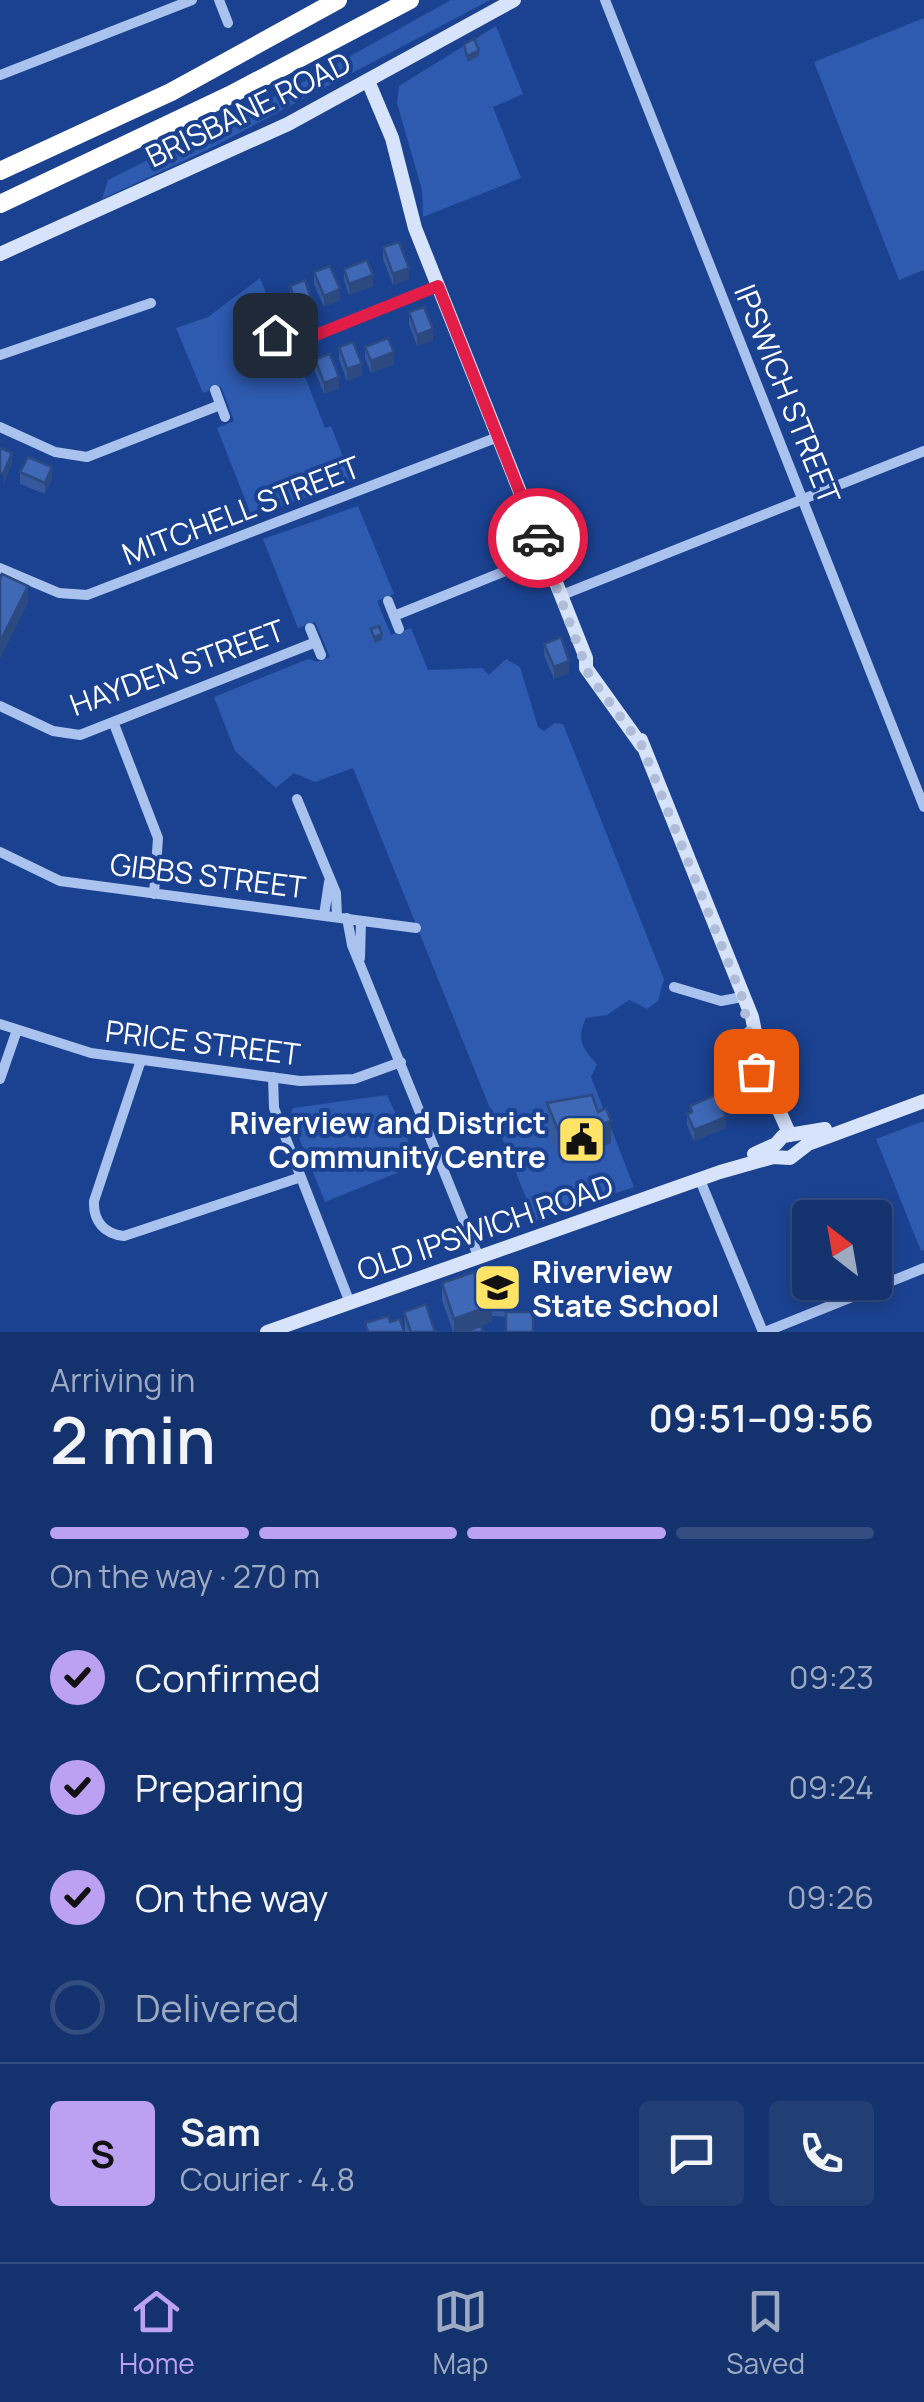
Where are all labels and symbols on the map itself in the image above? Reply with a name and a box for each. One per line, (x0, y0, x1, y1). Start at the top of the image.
street label: BRISBANE ROAD (139, 42, 357, 176)
street label: IPSWICH STREET (725, 278, 851, 510)
pin (233, 293, 318, 378)
street label: MITCHELL STREET (116, 446, 366, 574)
courier (488, 488, 588, 588)
street label: HAYDEN STREET (64, 609, 290, 725)
street label: GIBBS STREET (108, 843, 308, 907)
street label: PRICE STREET (103, 1010, 303, 1074)
pin (714, 1029, 799, 1114)
place label: Riverview and District Community Centre (230, 1102, 546, 1177)
public building icon: Riverview and District Community Centre (555, 1113, 607, 1165)
street label: OLD IPSWICH ROAD (351, 1164, 619, 1290)
north arrow (792, 1200, 892, 1300)
place label: Riverview State School (532, 1251, 719, 1326)
school or university icon: Riverview State School (471, 1262, 523, 1314)

